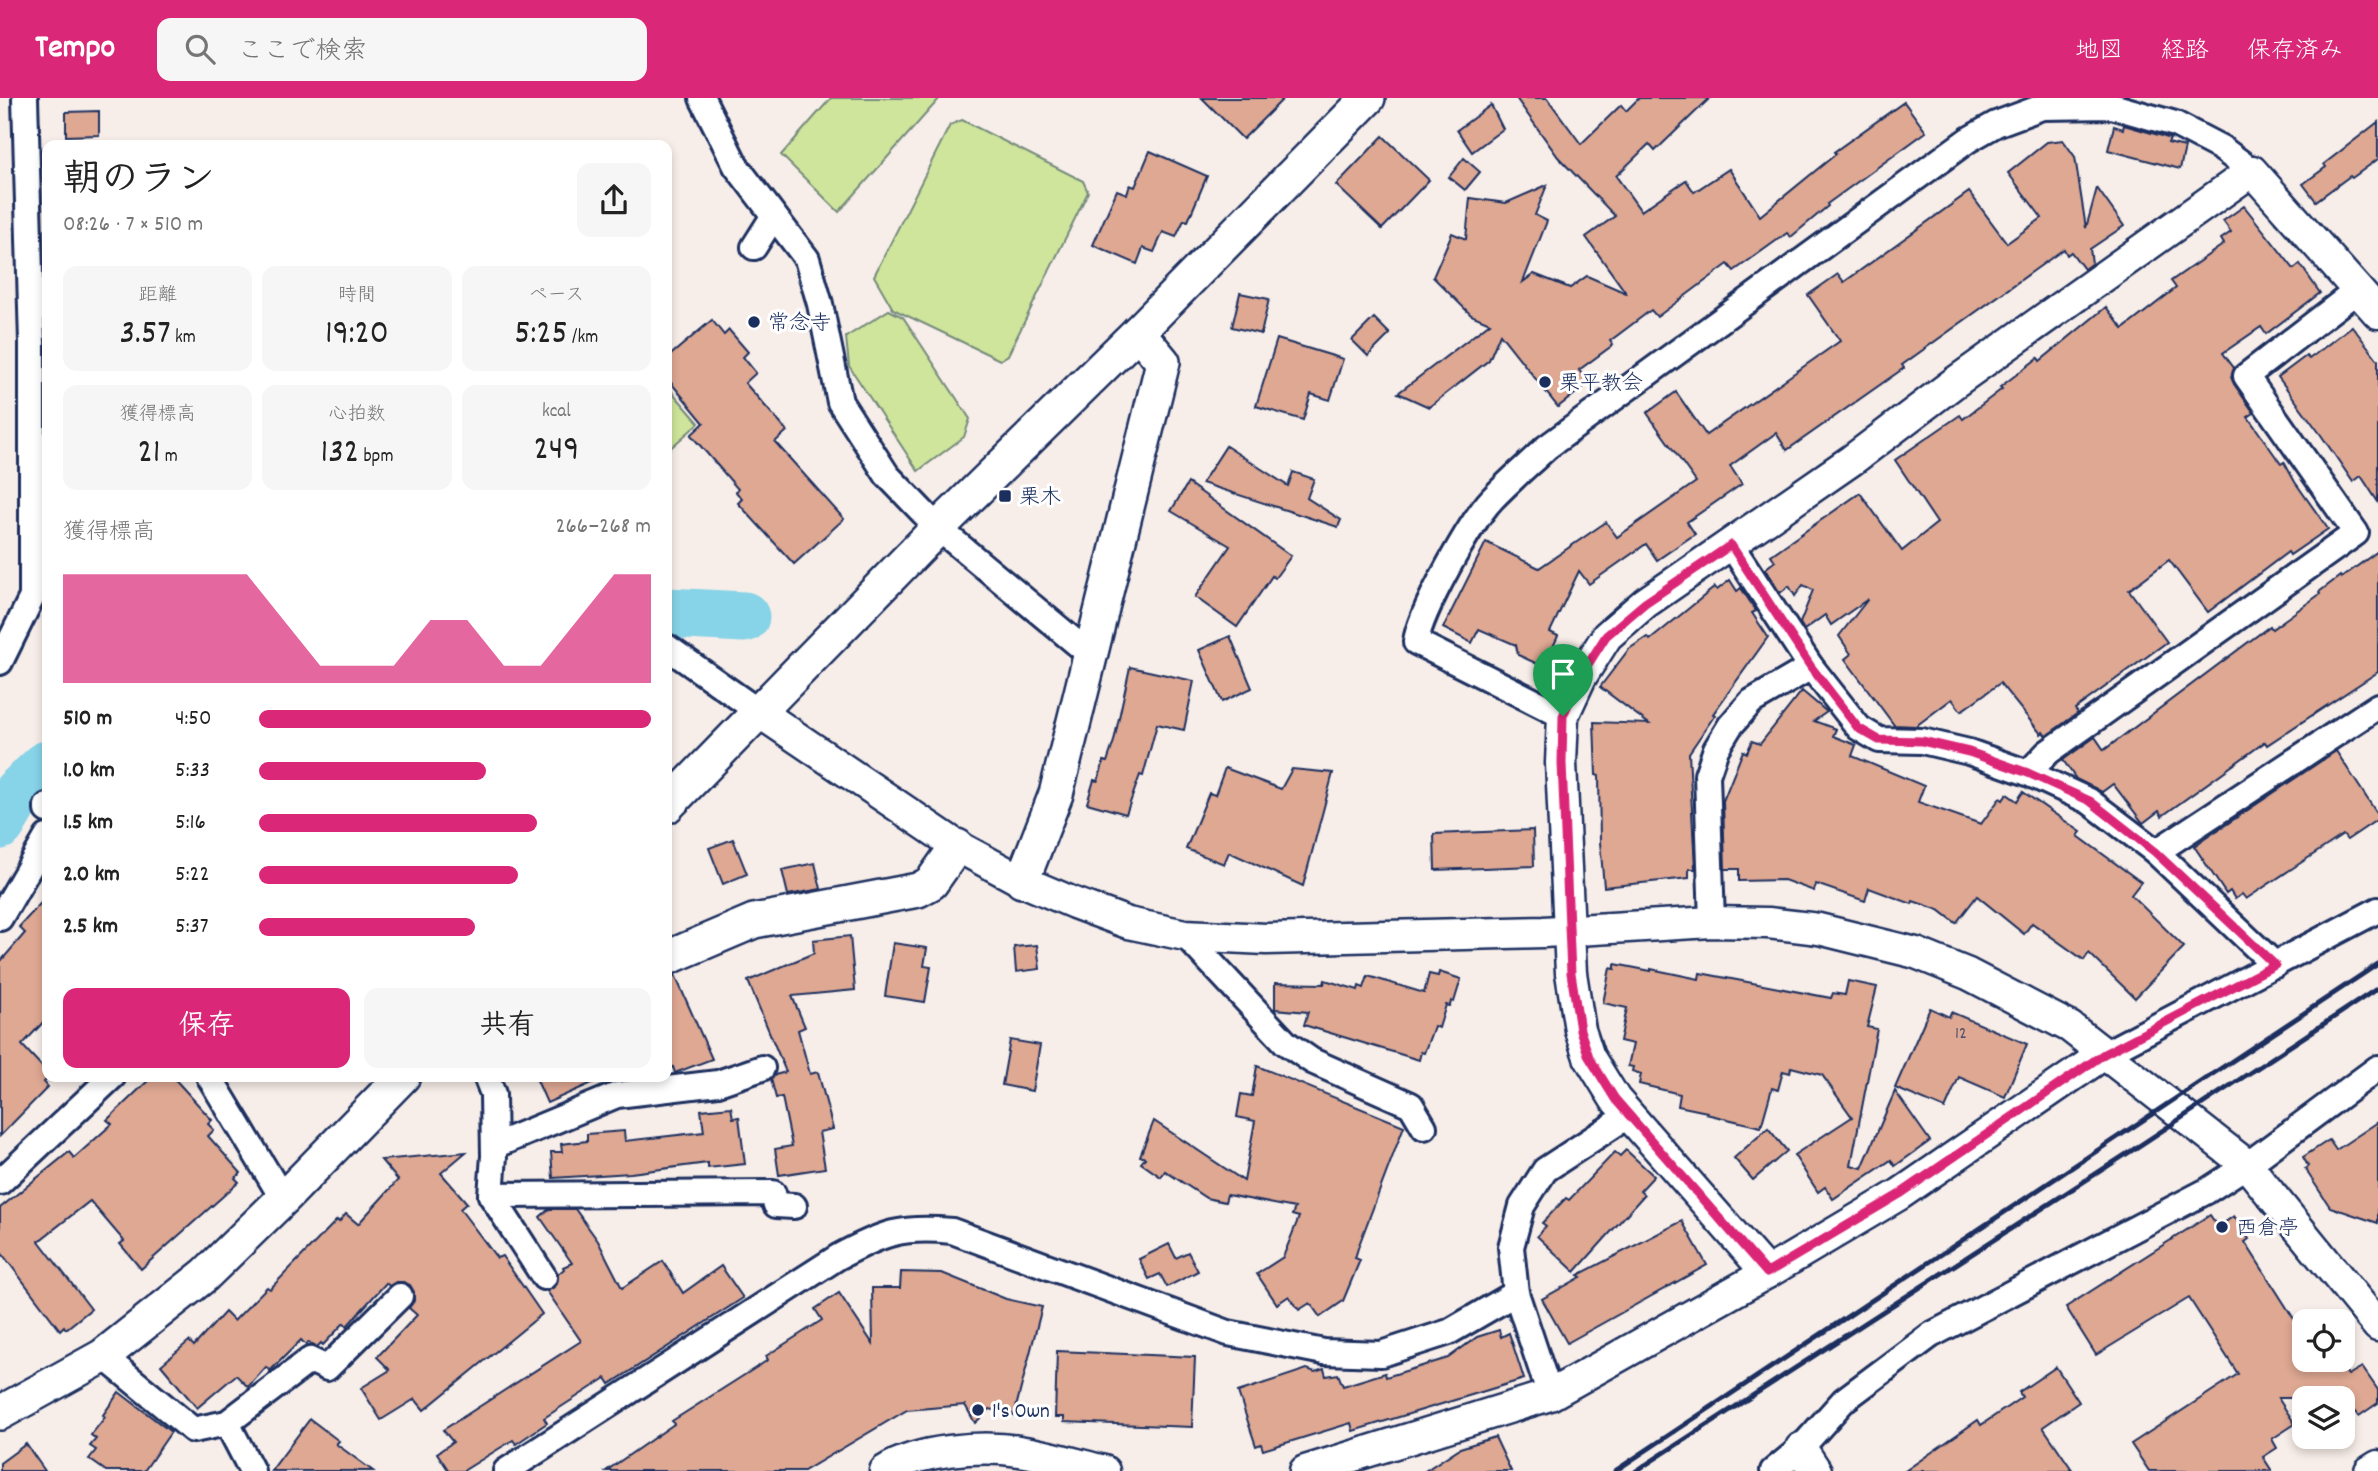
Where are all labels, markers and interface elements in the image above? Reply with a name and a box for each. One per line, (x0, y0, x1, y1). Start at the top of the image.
search box (157, 18, 647, 81)
text: Tempo (35, 26, 115, 73)
icon: search (181, 30, 219, 68)
text: ここで検索 (237, 34, 367, 71)
text: 地図 (2075, 35, 2123, 69)
text: 経路 (2161, 35, 2209, 69)
text: 保存済み (2247, 35, 2343, 69)
text: 朝のラン (63, 155, 215, 210)
button: share (577, 163, 651, 237)
text: 08:26 · 7 × 510 m (63, 209, 203, 242)
text: 距離 (139, 283, 177, 310)
text: 時間 (338, 283, 376, 310)
text: ペース (528, 283, 584, 310)
text: 3.57 (120, 310, 171, 360)
text: 19:20 (325, 310, 389, 360)
text: 5:25 (514, 310, 568, 360)
place label: 常念寺 (768, 310, 831, 340)
marker: 常念寺 (746, 314, 762, 330)
text: km (171, 325, 196, 352)
text: /km (568, 325, 598, 352)
place label: 栗平教会 (1559, 370, 1643, 400)
marker: 栗平教会 (1537, 374, 1553, 390)
text: kcal (542, 399, 571, 426)
text: 獲得標高 (120, 402, 196, 429)
text: 心拍数 (328, 402, 386, 429)
text: 249 (533, 426, 579, 476)
text: 21 (137, 429, 160, 479)
text: 132 (321, 429, 359, 479)
text: m (160, 444, 178, 471)
text: bpm (359, 444, 393, 471)
place label: 栗木 (1019, 484, 1061, 514)
marker: 栗木 (997, 488, 1013, 504)
text: 266–268 m (555, 511, 651, 544)
text: 獲得標高 (63, 517, 155, 550)
pin (1533, 644, 1593, 716)
icon: arrive (1544, 655, 1582, 693)
text: 510 m (63, 703, 112, 736)
text: 4:50 (175, 703, 212, 736)
text: 1.0 km (63, 755, 115, 788)
text: 5:33 (175, 755, 210, 788)
text: 1.5 km (63, 807, 113, 840)
text: 5:16 (175, 807, 206, 840)
text: 2.0 km (63, 859, 120, 892)
text: 5:22 (175, 859, 210, 892)
text: 2.5 km (63, 911, 118, 944)
text: 5:37 (175, 911, 209, 944)
button: 保存 (63, 988, 350, 1068)
button: 共有 (364, 988, 651, 1068)
house number: 12 (1955, 1022, 1967, 1047)
place label: 西倉亭 (2236, 1215, 2299, 1245)
marker: 西倉亭 (2214, 1219, 2230, 1235)
map controls (2292, 1309, 2355, 1449)
button: locate (2292, 1309, 2355, 1372)
button: layers (2292, 1386, 2355, 1449)
place label: 1's Own (992, 1398, 1050, 1428)
marker: 1's Own (970, 1402, 986, 1418)

